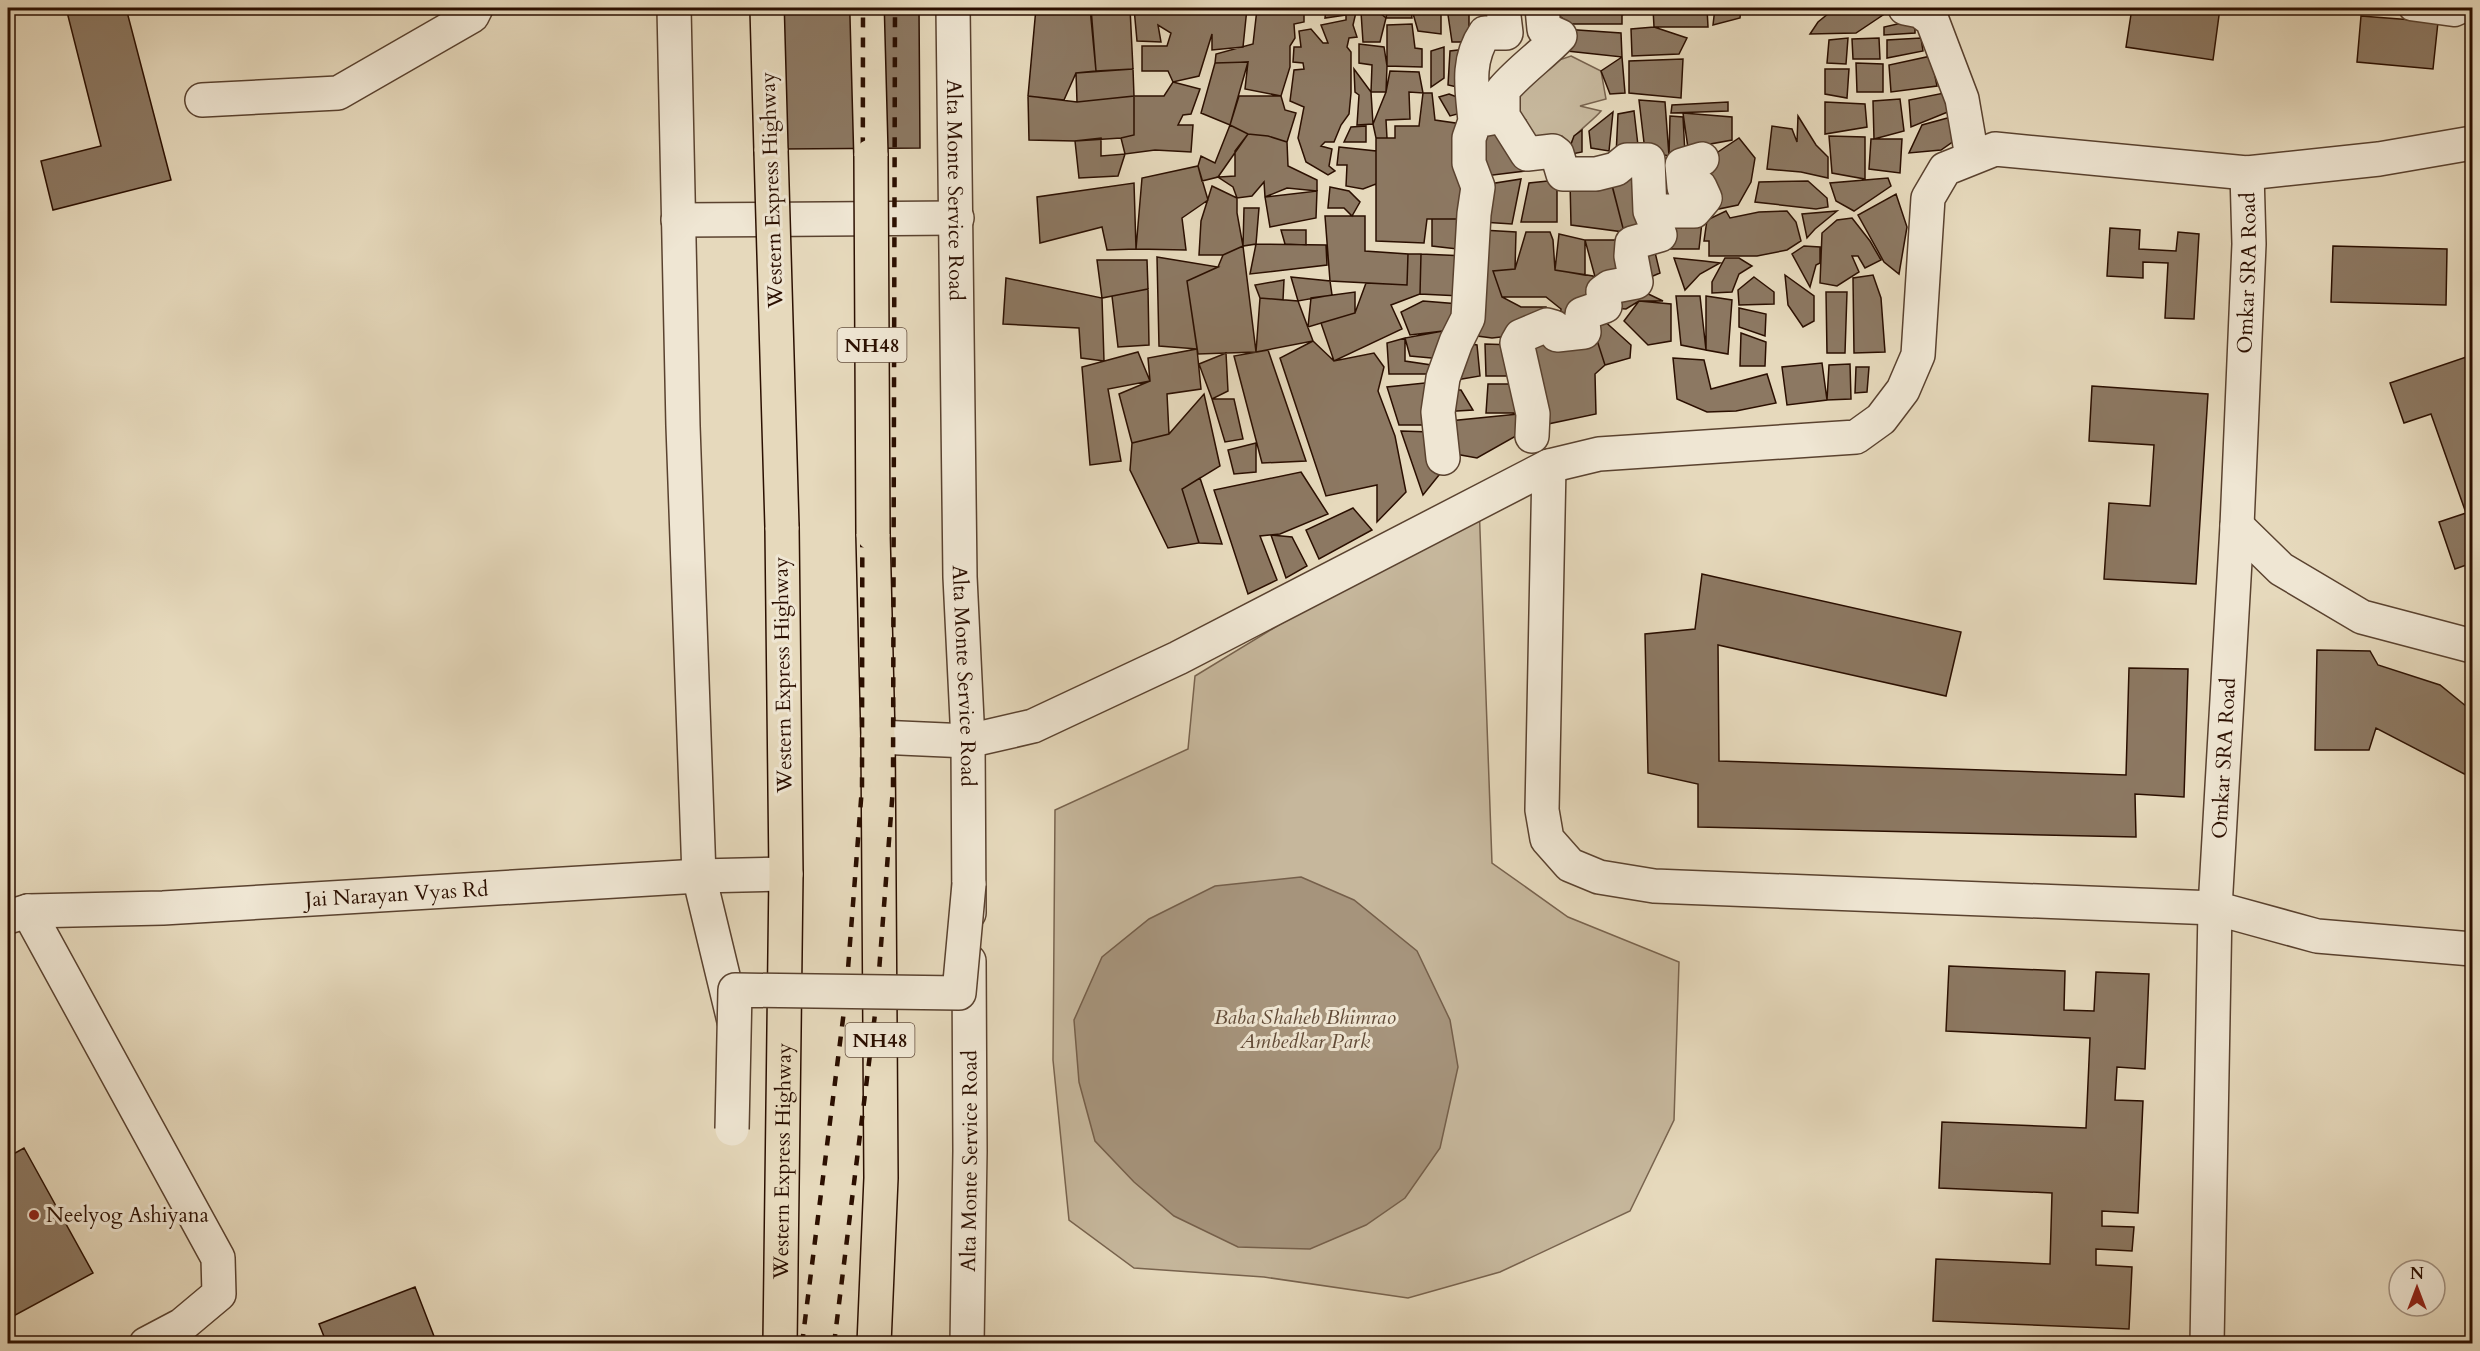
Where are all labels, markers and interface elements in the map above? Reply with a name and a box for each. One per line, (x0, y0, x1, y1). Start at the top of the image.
street label: Western Express Highway (753, 71, 791, 310)
street label: Alta Monte Service Road (939, 79, 971, 301)
street label: Omkar SRA Road (2230, 192, 2263, 354)
road number: NH48 (838, 328, 906, 362)
street label: Western Express Highway (766, 557, 800, 794)
street label: Alta Monte Service Road (945, 565, 983, 787)
street label: Omkar SRA Road (2205, 677, 2243, 840)
street label: Jai Narayan Vyas Rd (301, 874, 489, 914)
park label: Baba Shaheb Bhimrao Ambedkar Park (1214, 1003, 1396, 1056)
road number: NH48 (846, 1023, 914, 1057)
street label: Western Express Highway (766, 1043, 798, 1280)
street label: Alta Monte Service Road (954, 1050, 985, 1272)
place label: Neelyog Ashiyana (46, 1201, 209, 1230)
marker: Neelyog Ashiyana (27, 1208, 41, 1222)
north arrow (2387, 1258, 2447, 1318)
text: N (2410, 1263, 2424, 1285)

